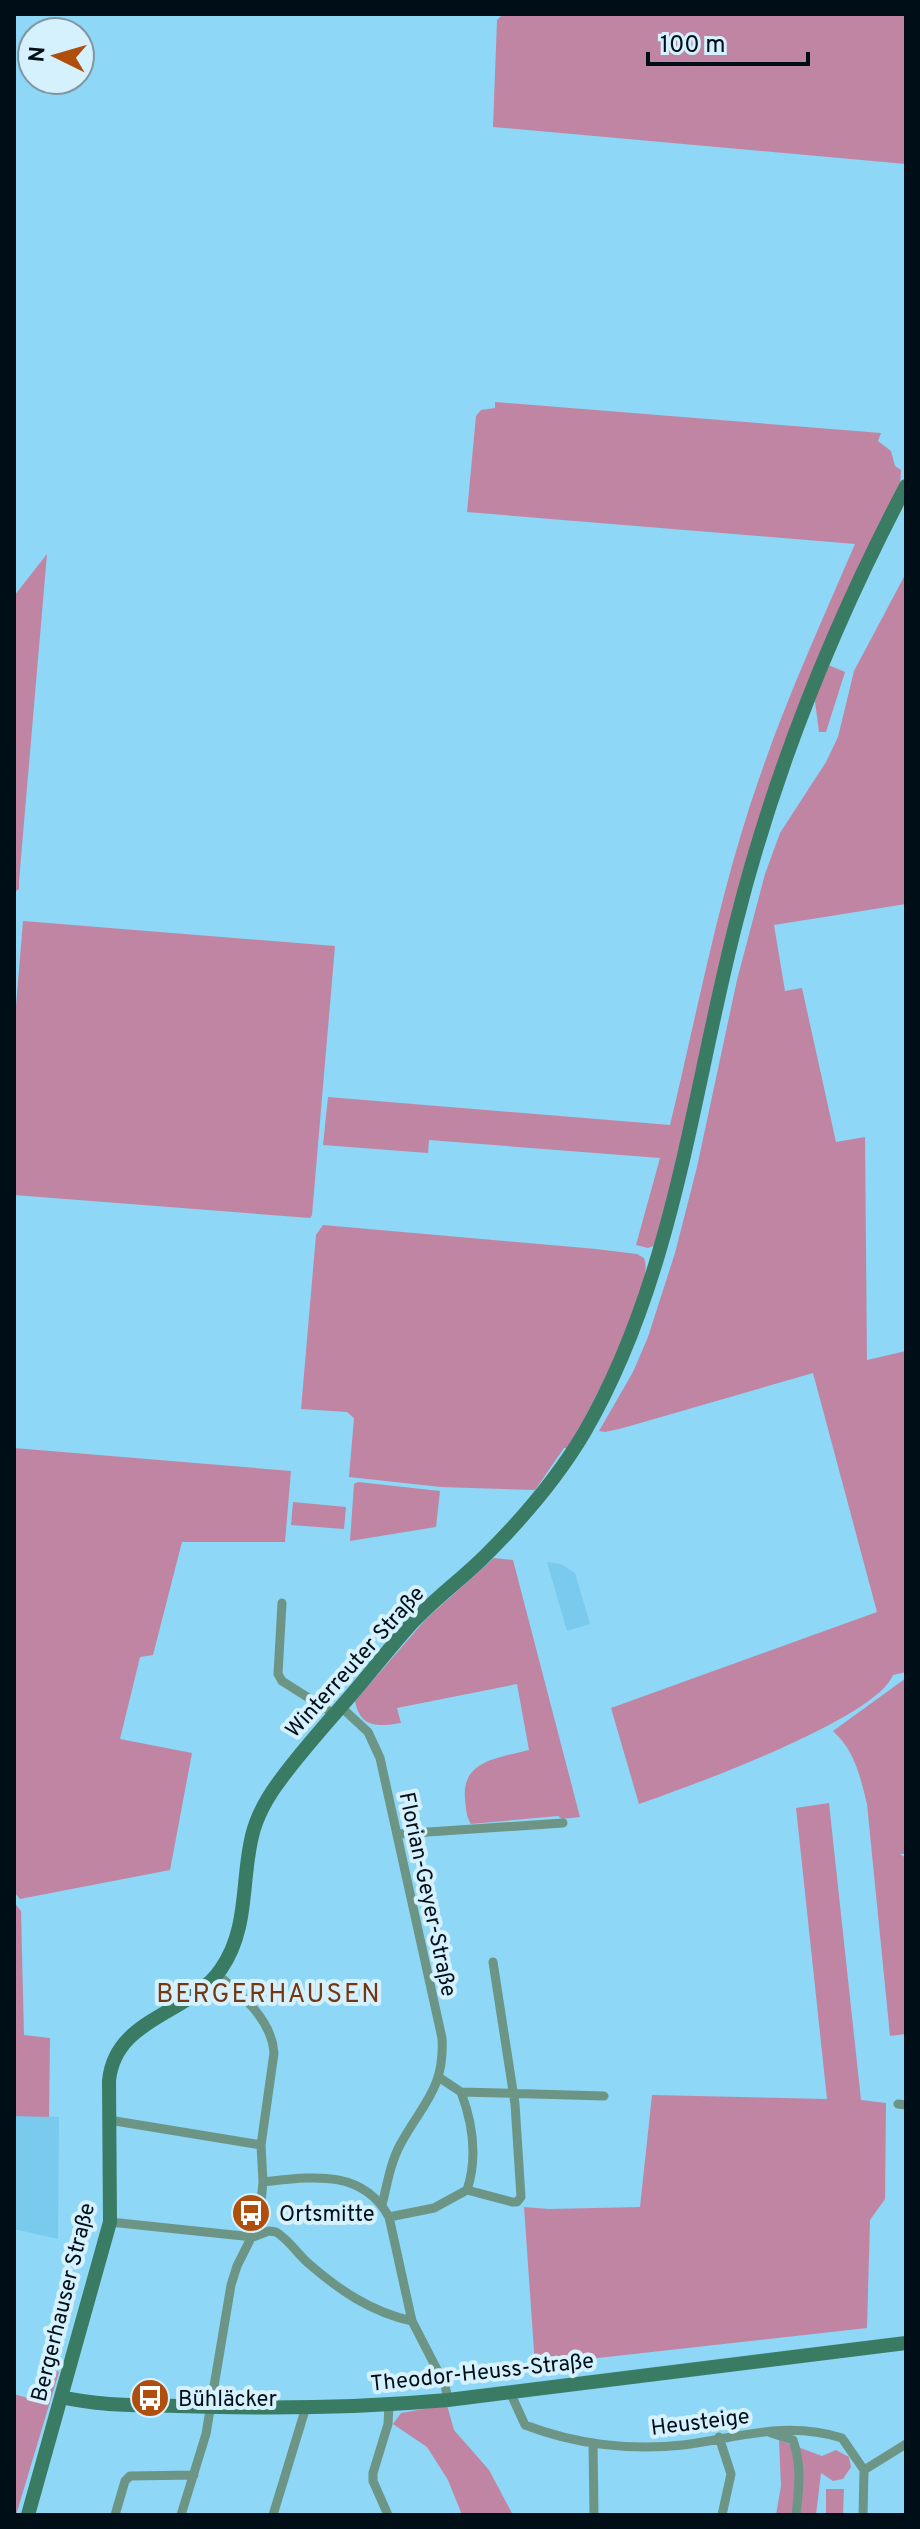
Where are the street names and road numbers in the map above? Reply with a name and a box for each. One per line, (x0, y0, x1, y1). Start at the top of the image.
street label: Winterreuter Straße (281, 1581, 431, 1744)
street label: Florian-Geyer-Straße (392, 1790, 461, 1999)
street label: Bergerhauser Straße (27, 2200, 102, 2405)
street label: Theodor-Heuss-Straße (369, 2348, 595, 2399)
street label: Heusteige (649, 2404, 751, 2443)

